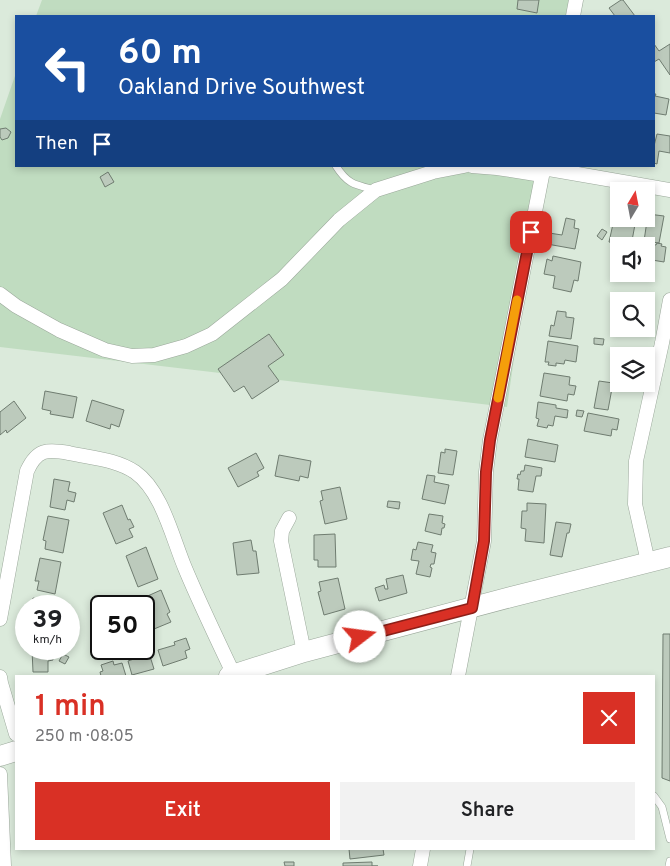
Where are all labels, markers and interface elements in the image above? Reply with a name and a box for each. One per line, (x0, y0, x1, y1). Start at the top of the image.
text: 60 m (118, 32, 202, 76)
icon: left (35, 35, 100, 100)
text: Oakland Drive Southwest (118, 75, 365, 102)
icon: arrive (88, 130, 116, 158)
text: Then (35, 132, 78, 156)
north arrow (610, 182, 655, 228)
map controls (610, 182, 655, 392)
pin (510, 211, 552, 253)
icon: arrive (517, 218, 545, 246)
button: sound (610, 237, 655, 282)
button: search (610, 292, 655, 337)
button: layers (610, 347, 655, 392)
speed limit sign: 50 (90, 595, 155, 660)
text: 39 (32, 605, 63, 637)
position arrow (333, 610, 385, 662)
text: km/h (33, 632, 62, 648)
text: 1 min (35, 689, 106, 726)
button: close (583, 692, 635, 744)
text: 250 m · 08:05 (35, 727, 134, 747)
button: Exit (35, 782, 330, 840)
button: Share (340, 782, 635, 840)

